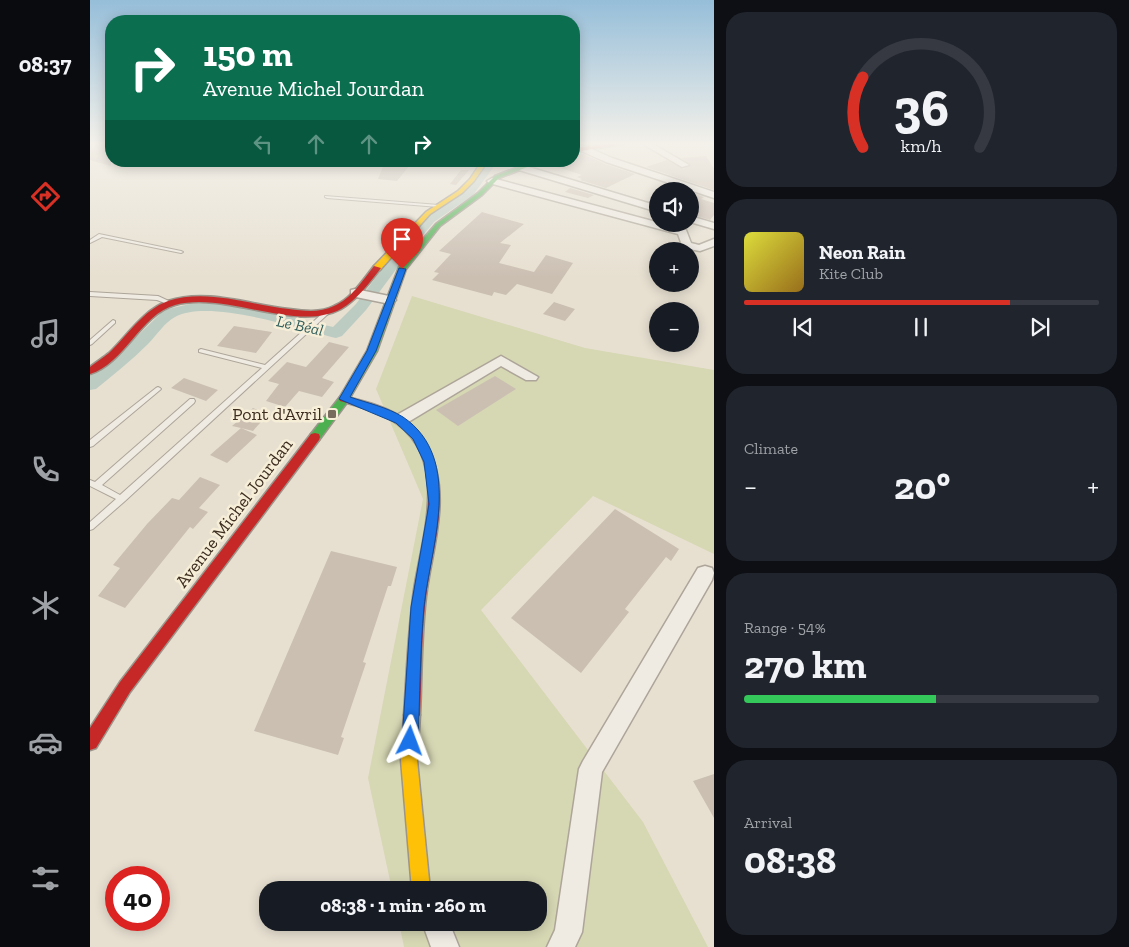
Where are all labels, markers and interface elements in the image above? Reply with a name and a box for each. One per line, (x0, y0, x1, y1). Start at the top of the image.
text: 150 m (203, 33, 293, 75)
icon: right (120, 35, 185, 100)
text: 08:37 (19, 51, 71, 78)
text: Avenue Michel Jourdan (203, 75, 424, 102)
text: 36 (894, 77, 949, 139)
icon: left (249, 130, 277, 158)
icon: ahead (302, 130, 330, 158)
icon: ahead (355, 130, 383, 158)
icon: right (408, 130, 436, 158)
text: km/h (901, 135, 942, 157)
icon: directions (28, 179, 63, 214)
map controls (649, 182, 699, 352)
button: sound (649, 182, 699, 232)
pin (381, 218, 423, 269)
icon: arrive (388, 225, 416, 253)
text: Neon Rain (819, 241, 906, 264)
button: + (649, 242, 699, 292)
text: Kite Club (819, 264, 883, 283)
button: − (649, 302, 699, 352)
water label: Le Béal (275, 311, 325, 340)
icon: previous (789, 313, 817, 341)
icon: pause (907, 313, 935, 341)
icon: next (1026, 313, 1054, 341)
icon: music (28, 316, 63, 351)
place label: Pont d'Avril (232, 403, 322, 425)
marker: Pont d'Avril (326, 408, 338, 420)
street label: Avenue Michel Jourdan (171, 434, 298, 592)
text: Climate (744, 439, 798, 458)
icon: phone (28, 452, 63, 487)
text: 20° (894, 463, 950, 509)
text: − (744, 470, 757, 503)
text: + (1087, 470, 1099, 503)
icon: climate (28, 588, 63, 623)
text: Range · 54% (744, 618, 826, 637)
text: 270 km (744, 642, 867, 688)
position arrow (383, 714, 435, 766)
icon: car (28, 725, 63, 760)
text: Arrival (744, 813, 792, 832)
text: 08:38 (744, 837, 837, 883)
icon: filters (28, 861, 63, 896)
speed limit sign: 40 (105, 866, 170, 931)
text: 08:38 · 1 min · 260 m (320, 894, 486, 917)

